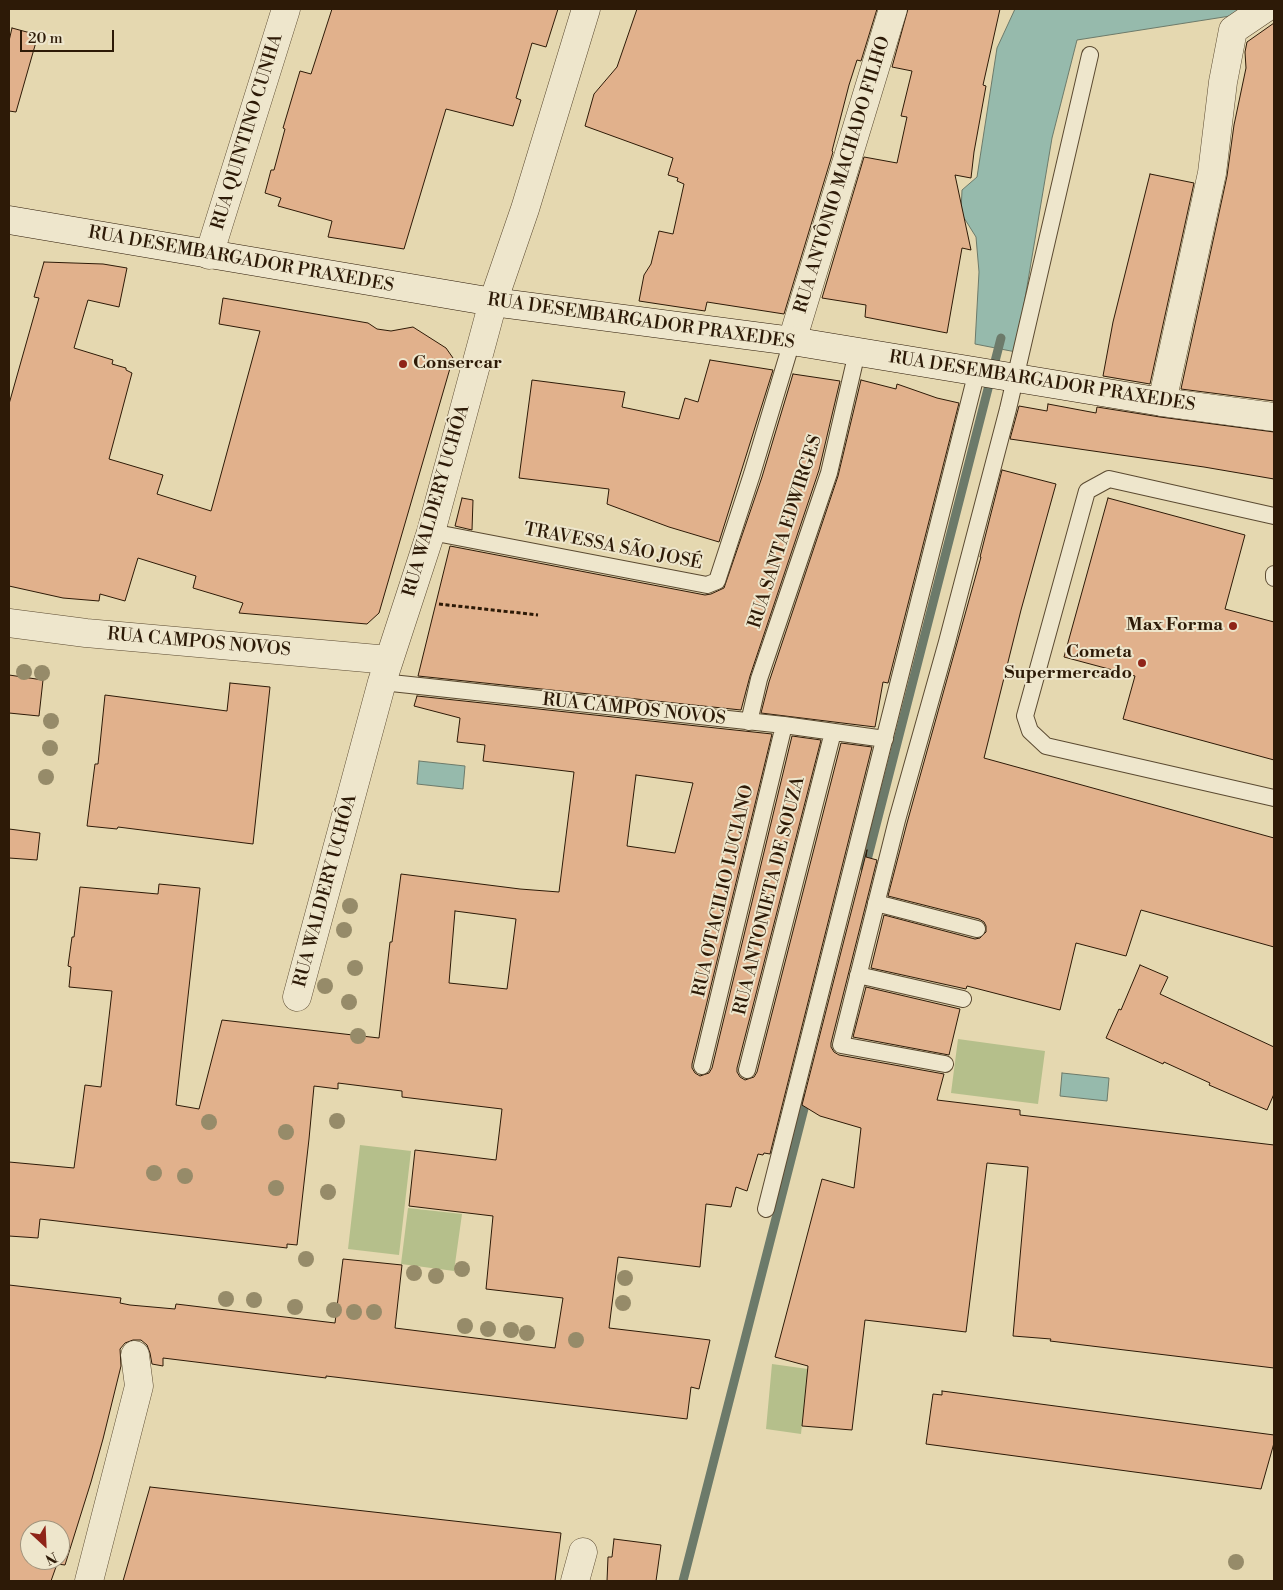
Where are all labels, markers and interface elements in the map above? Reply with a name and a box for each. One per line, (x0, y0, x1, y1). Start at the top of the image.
scale bar (22, 20, 116, 52)
text: 20 m (28, 29, 63, 48)
street label: RUA QUINTINO CUNHA (208, 31, 288, 233)
street label: RUA ANTÔNIO MACHADO FILHO (791, 34, 895, 316)
street label: RUA DESEMBARGADOR PRAXEDES (86, 222, 396, 298)
street label: RUA DESEMBARGADOR PRAXEDES (486, 290, 796, 354)
street label: RUA DESEMBARGADOR PRAXEDES (887, 347, 1197, 417)
place label: Consercar (413, 353, 502, 375)
marker: Consercar (397, 358, 409, 370)
street label: RUA WALDERY UCHÔA (399, 402, 475, 600)
street label: RUA SANTA EDWIRGES (745, 433, 827, 631)
street label: TRAVESSA SÃO JOSÉ (522, 519, 704, 575)
place label: Max Forma (1126, 615, 1223, 637)
marker: Max Forma (1227, 620, 1239, 632)
street label: RUA CAMPOS NOVOS (106, 624, 292, 662)
place label: Cometa Supermercado (1004, 642, 1132, 684)
marker: Cometa Supermercado (1136, 657, 1148, 669)
street label: RUA CAMPOS NOVOS (541, 690, 727, 730)
street label: RUA ANTONIETA DE SOUZA (730, 775, 810, 1017)
street label: RUA OTACILIO LUCIANO (689, 783, 759, 999)
street label: RUA WALDERY UCHÔA (290, 792, 362, 990)
north arrow (20, 1520, 70, 1570)
text: N (42, 1547, 60, 1568)

